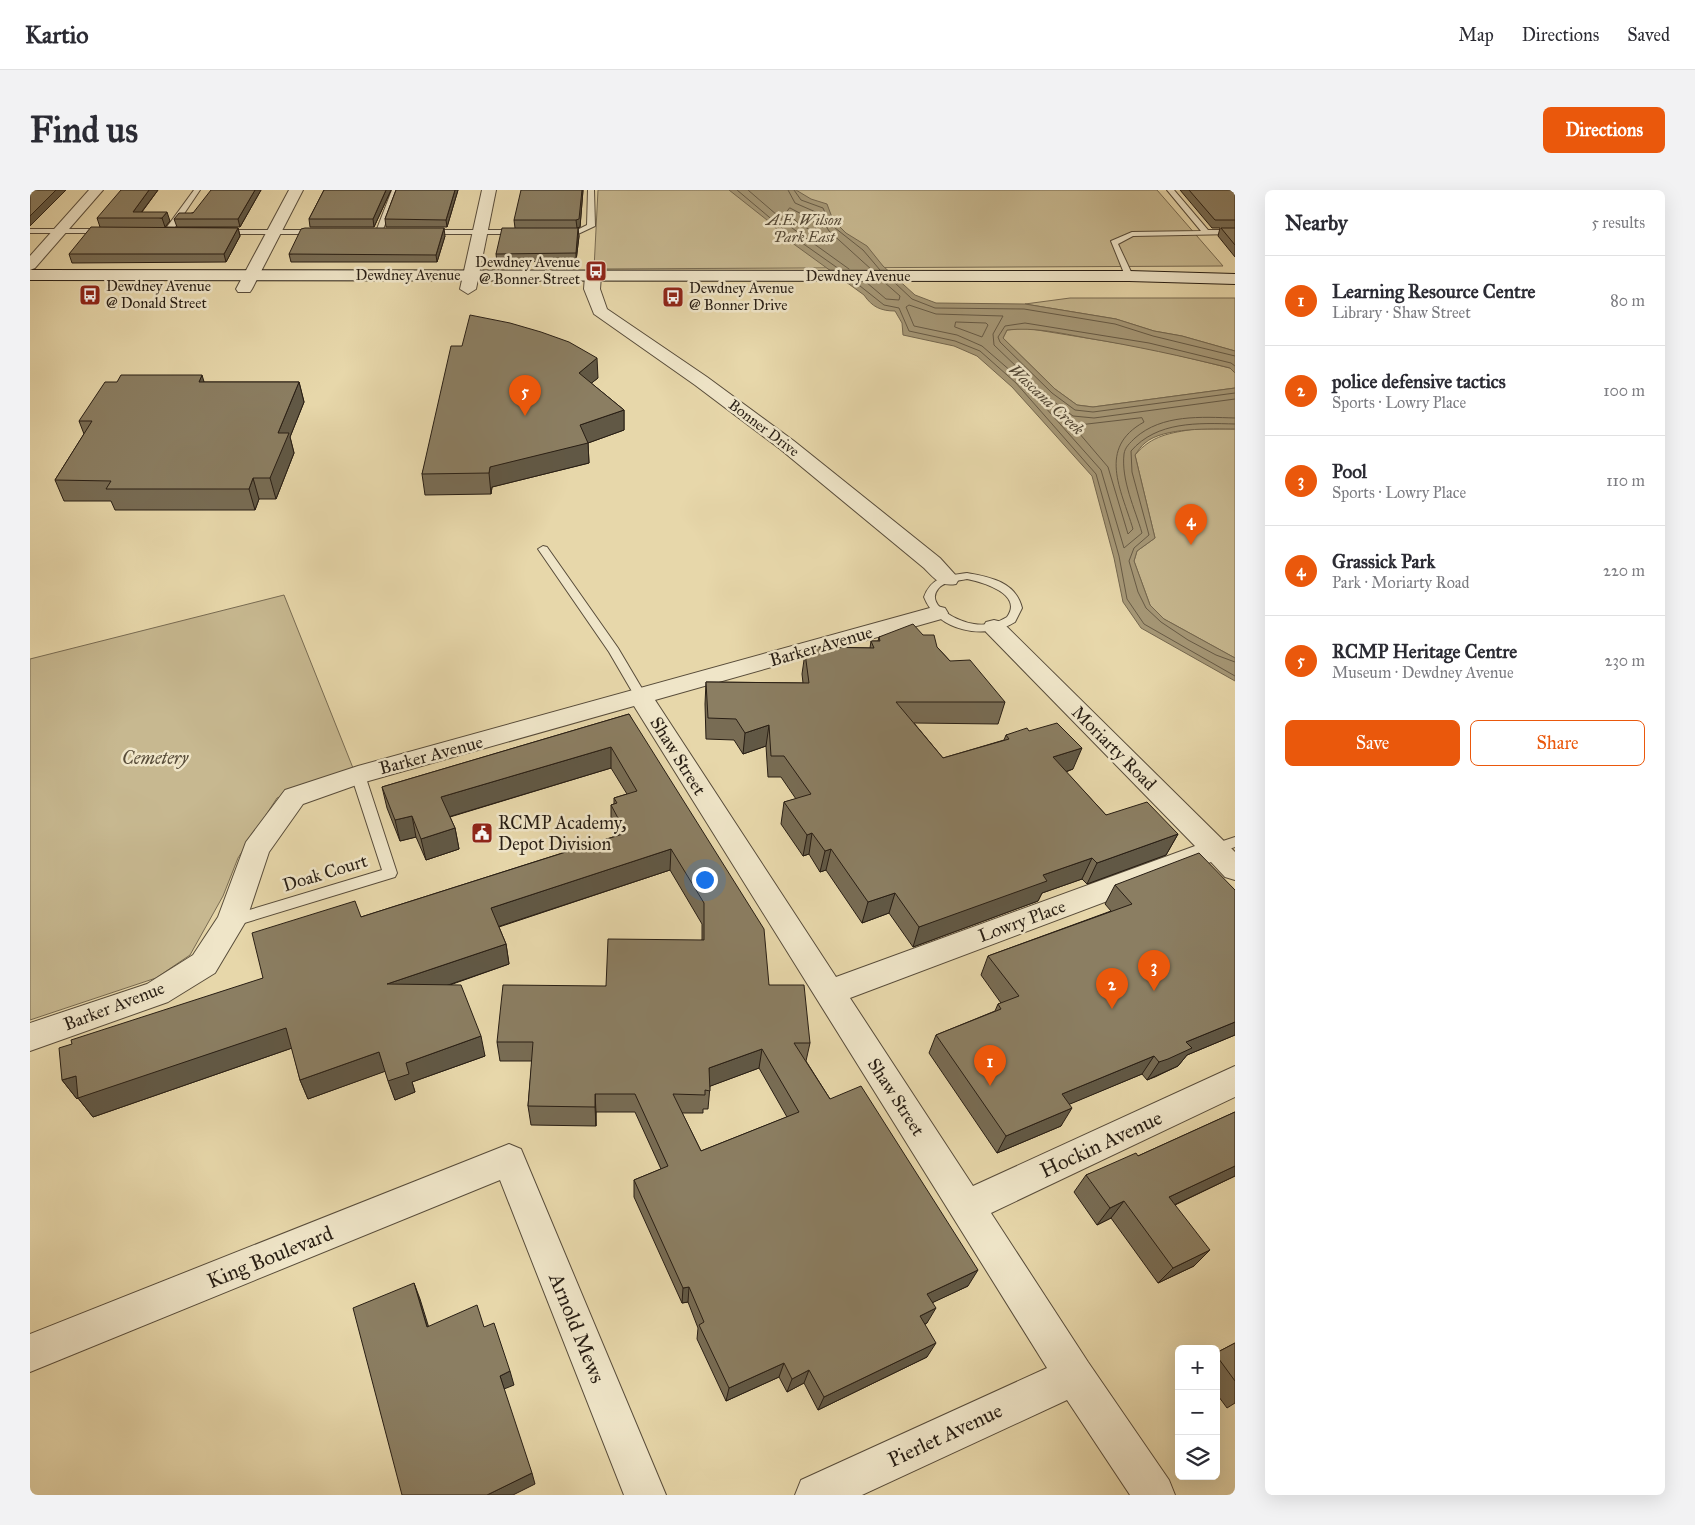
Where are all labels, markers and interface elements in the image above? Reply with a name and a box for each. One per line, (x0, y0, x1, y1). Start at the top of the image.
text: Kartio (25, 20, 88, 50)
text: Map (1458, 24, 1494, 46)
text: Directions (1522, 24, 1599, 46)
text: Saved (1627, 24, 1670, 46)
button: Directions (1543, 107, 1665, 153)
text: Find us (30, 109, 138, 152)
text: Nearby (1285, 210, 1348, 236)
park label: A.E. Wilson Park East (764, 211, 842, 246)
text: 5 results (1591, 213, 1645, 232)
place label: Dewdney Avenue @ Bonner Street (475, 253, 581, 288)
bus stop icon: Dewdney Avenue @ Bonner Street (584, 259, 608, 283)
street label: Dewdney Avenue (356, 266, 460, 284)
street label: Dewdney Avenue (806, 267, 910, 285)
place label: Dewdney Avenue @ Donald Street (106, 277, 211, 312)
place label: Dewdney Avenue @ Bonner Drive (689, 279, 794, 314)
text: Learning Resource Centre (1332, 280, 1536, 303)
bus stop icon: Dewdney Avenue @ Donald Street (78, 283, 102, 307)
bus stop icon: Dewdney Avenue @ Bonner Drive (661, 285, 685, 309)
text: 1 (1298, 291, 1304, 310)
text: 80 m (1610, 291, 1645, 310)
text: Library · Shaw Street (1332, 303, 1471, 322)
water label: Wascana Creek (1005, 360, 1088, 439)
text: police defensive tactics (1332, 370, 1506, 393)
pin: 5 (509, 375, 541, 416)
text: 2 (1297, 381, 1305, 400)
text: 100 m (1603, 381, 1645, 400)
text: Sports · Lowry Place (1332, 393, 1466, 412)
street label: Bonner Drive (725, 396, 803, 460)
text: Pool (1332, 460, 1367, 483)
text: 3 (1298, 471, 1304, 490)
text: 110 m (1606, 471, 1645, 490)
text: Sports · Lowry Place (1332, 483, 1466, 502)
pin: 4 (1175, 504, 1207, 545)
text: Grassick Park (1332, 550, 1435, 573)
text: 4 (1297, 561, 1305, 580)
text: 220 m (1603, 561, 1645, 580)
text: Park · Moriarty Road (1332, 573, 1470, 592)
street label: Barker Avenue (767, 621, 875, 671)
text: RCMP Heritage Centre (1332, 640, 1517, 663)
text: 5 (1297, 651, 1305, 670)
text: 230 m (1605, 651, 1645, 670)
text: Museum · Dewdney Avenue (1332, 663, 1514, 682)
street label: Moriarty Road (1067, 701, 1161, 795)
street label: Shaw Street (645, 713, 711, 800)
button: Save (1285, 720, 1460, 766)
button: Share (1470, 720, 1645, 766)
street label: Barker Avenue (377, 731, 485, 779)
park label: Cemetery (122, 747, 189, 769)
place label: RCMP Academy, Depot Division (498, 812, 627, 855)
public building icon: RCMP Academy, Depot Division (470, 821, 494, 845)
street label: Doak Court (280, 850, 371, 896)
your location (692, 867, 718, 893)
street label: Lowry Place (975, 895, 1069, 947)
pin: 3 (1138, 950, 1170, 991)
pin: 2 (1096, 968, 1128, 1009)
street label: Barker Avenue (60, 977, 168, 1035)
pin: 1 (974, 1045, 1006, 1086)
street label: Shaw Street (863, 1054, 930, 1141)
street label: Hockin Avenue (1036, 1104, 1167, 1184)
street label: King Boulevard (203, 1220, 337, 1294)
street label: Arnold Mews (543, 1268, 611, 1387)
map controls (1175, 1345, 1220, 1480)
button: + (1175, 1345, 1220, 1390)
button: − (1175, 1390, 1220, 1435)
street label: Pierlet Avenue (884, 1397, 1007, 1473)
button: layers (1175, 1435, 1220, 1480)

